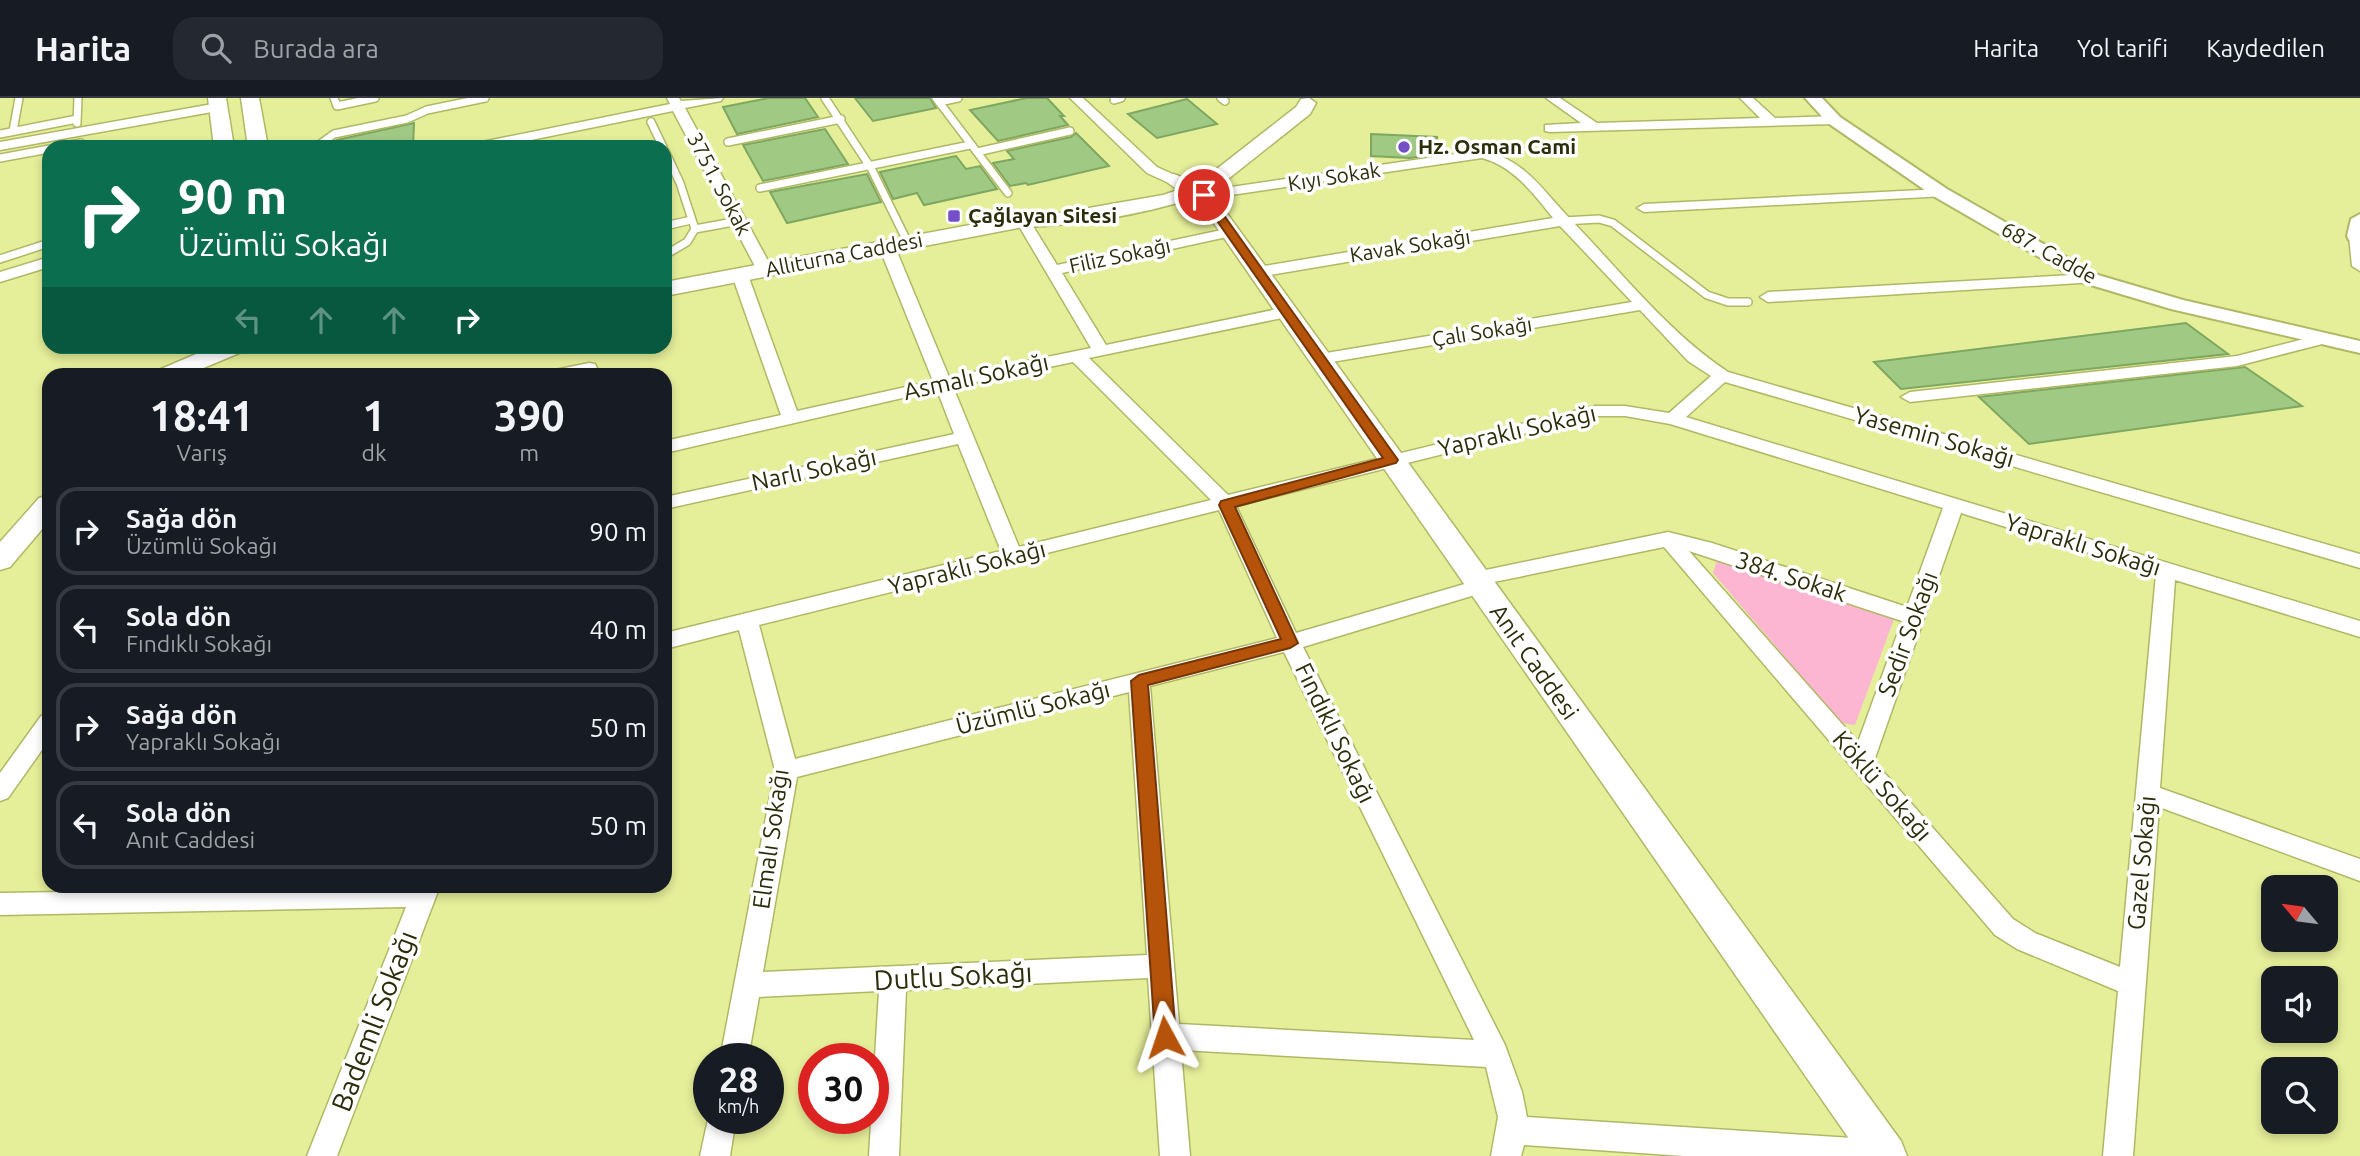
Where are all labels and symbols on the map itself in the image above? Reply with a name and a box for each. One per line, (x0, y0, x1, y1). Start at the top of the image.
street label: 3751. Sokak (683, 128, 757, 239)
place label: Hz. Osman Cami (1418, 134, 1576, 158)
marker: Hz. Osman Cami (1396, 139, 1412, 155)
street label: Kıyı Sokak (1286, 157, 1382, 195)
pin (1174, 165, 1234, 225)
place label: Çağlayan Sitesi (968, 203, 1117, 227)
marker: Çağlayan Sitesi (946, 208, 962, 224)
street label: 687. Cadde (1998, 216, 2101, 288)
street label: Kavak Sokağı (1348, 224, 1472, 266)
street label: Allıturna Caddesi (763, 227, 924, 281)
street label: Filiz Sokağı (1067, 233, 1173, 277)
street label: Çalı Sokağı (1430, 311, 1534, 351)
street label: Asmalı Sokağı (901, 348, 1051, 405)
street label: Yapraklı Sokağı (1435, 399, 1598, 462)
street label: Yasemin Sokağı (1851, 401, 2017, 472)
street label: Narlı Sokağı (749, 443, 879, 496)
street label: Yapraklı Sokağı (2002, 508, 2164, 581)
street label: Yapraklı Sokağı (885, 535, 1048, 600)
street label: 384. Sokak (1732, 546, 1850, 607)
street label: Sedir Sokağı (1872, 568, 1943, 700)
street label: Anıt Caddesi (1485, 599, 1584, 725)
street label: Fındıklı Sokağı (1290, 658, 1381, 807)
street label: Üzümlü Sokağı (953, 675, 1113, 740)
street label: Köklü Sokağı (1827, 725, 1937, 846)
street label: Elmalı Sokağı (747, 767, 794, 911)
street label: Gazel Sokağı (2122, 795, 2161, 931)
north arrow (2261, 875, 2338, 952)
street label: Bademli Sokağı (325, 926, 422, 1116)
street label: Dutlu Sokağı (873, 956, 1033, 995)
position arrow (1128, 1000, 1202, 1074)
speed limit sign: 30 (798, 1043, 889, 1134)

